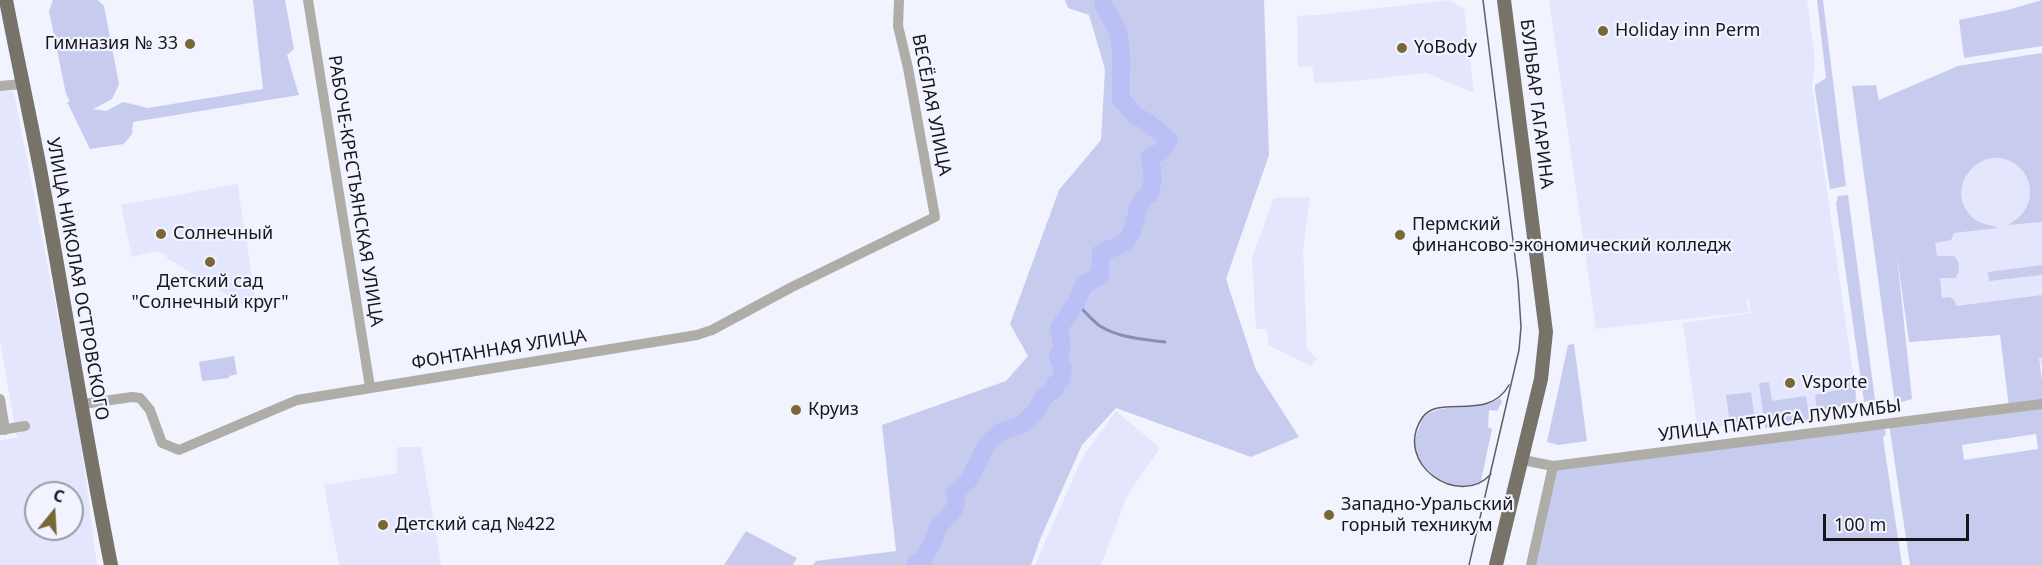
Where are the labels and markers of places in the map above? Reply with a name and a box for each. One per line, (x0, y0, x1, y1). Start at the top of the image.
place label: Holiday inn Perm (1615, 20, 1760, 42)
marker: Holiday inn Perm (1596, 24, 1610, 38)
place label: Гимназия № 33 (45, 33, 178, 55)
marker: Гимназия № 33 (183, 37, 197, 51)
place label: YoBody (1414, 37, 1477, 59)
marker: YoBody (1395, 41, 1409, 55)
place label: Пермский финансово-экономический колледж (1412, 214, 1731, 256)
place label: Солнечный (173, 223, 273, 245)
marker: Солнечный (154, 227, 168, 241)
marker: Пермский финансово-экономический колледж (1393, 228, 1407, 242)
marker: Детский сад "Солнечный круг" (203, 255, 217, 269)
place label: Детский сад "Солнечный круг" (132, 271, 288, 314)
place label: Vsporte (1802, 372, 1867, 394)
marker: Vsporte (1783, 376, 1797, 390)
place label: Круиз (808, 399, 859, 421)
marker: Круиз (789, 403, 803, 417)
place label: Западно-Уральский горный техникум (1341, 494, 1513, 536)
marker: Западно-Уральский горный техникум (1322, 508, 1336, 522)
place label: Детский сад №422 (395, 514, 555, 536)
marker: Детский сад №422 (376, 518, 390, 532)

